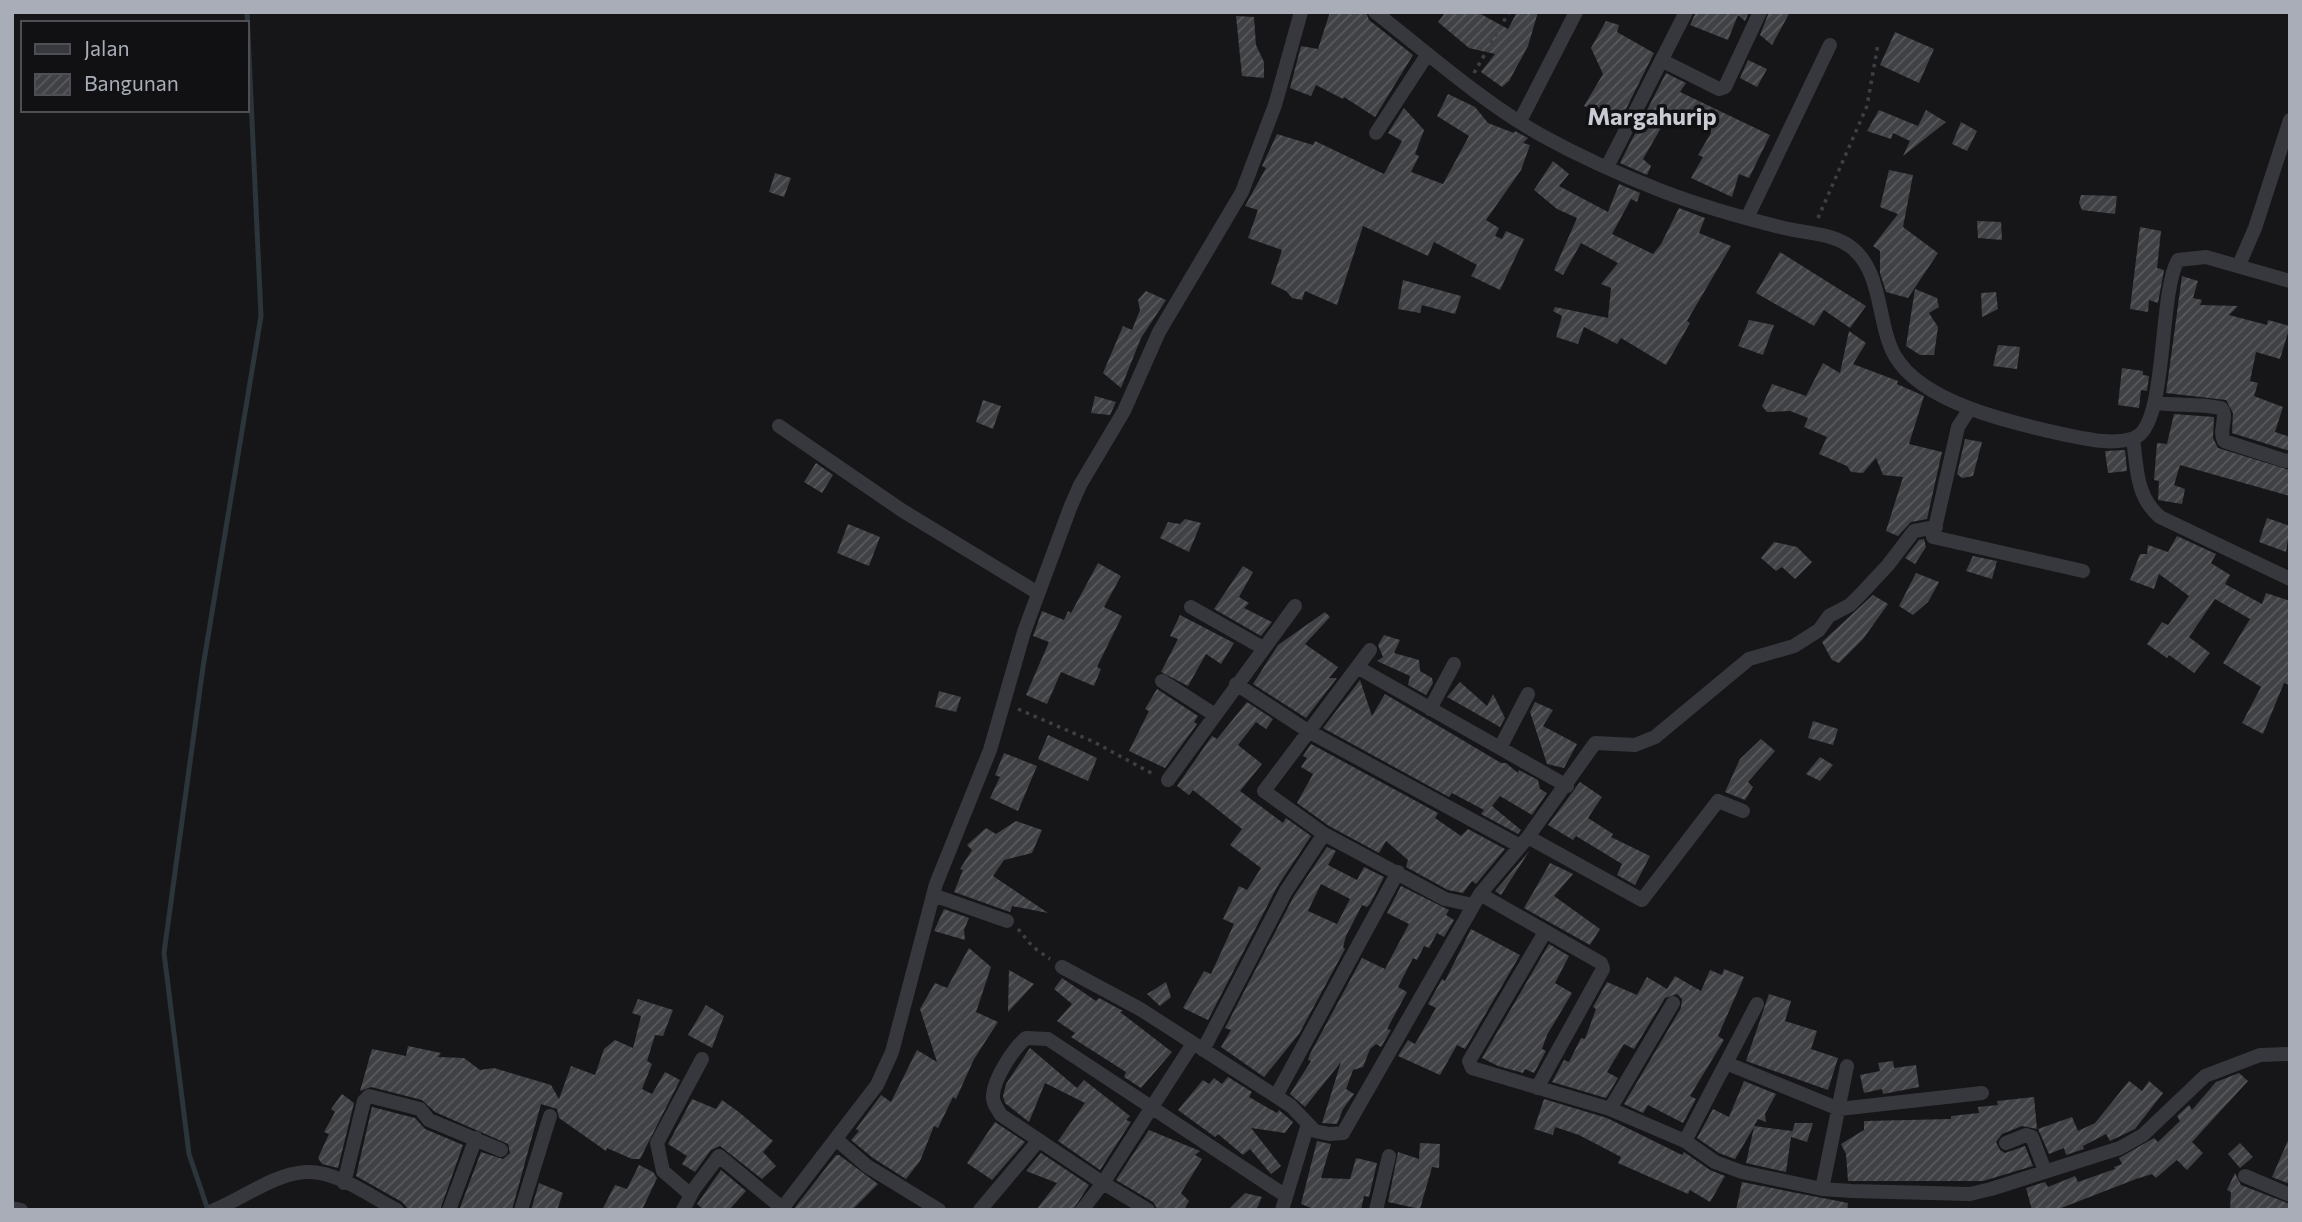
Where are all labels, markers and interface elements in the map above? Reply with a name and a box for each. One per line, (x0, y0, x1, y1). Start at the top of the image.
legend (21, 21, 248, 112)
text: Jalan (84, 35, 129, 60)
text: Bangunan (84, 70, 179, 95)
district label: Margahurip (1587, 101, 1717, 130)

